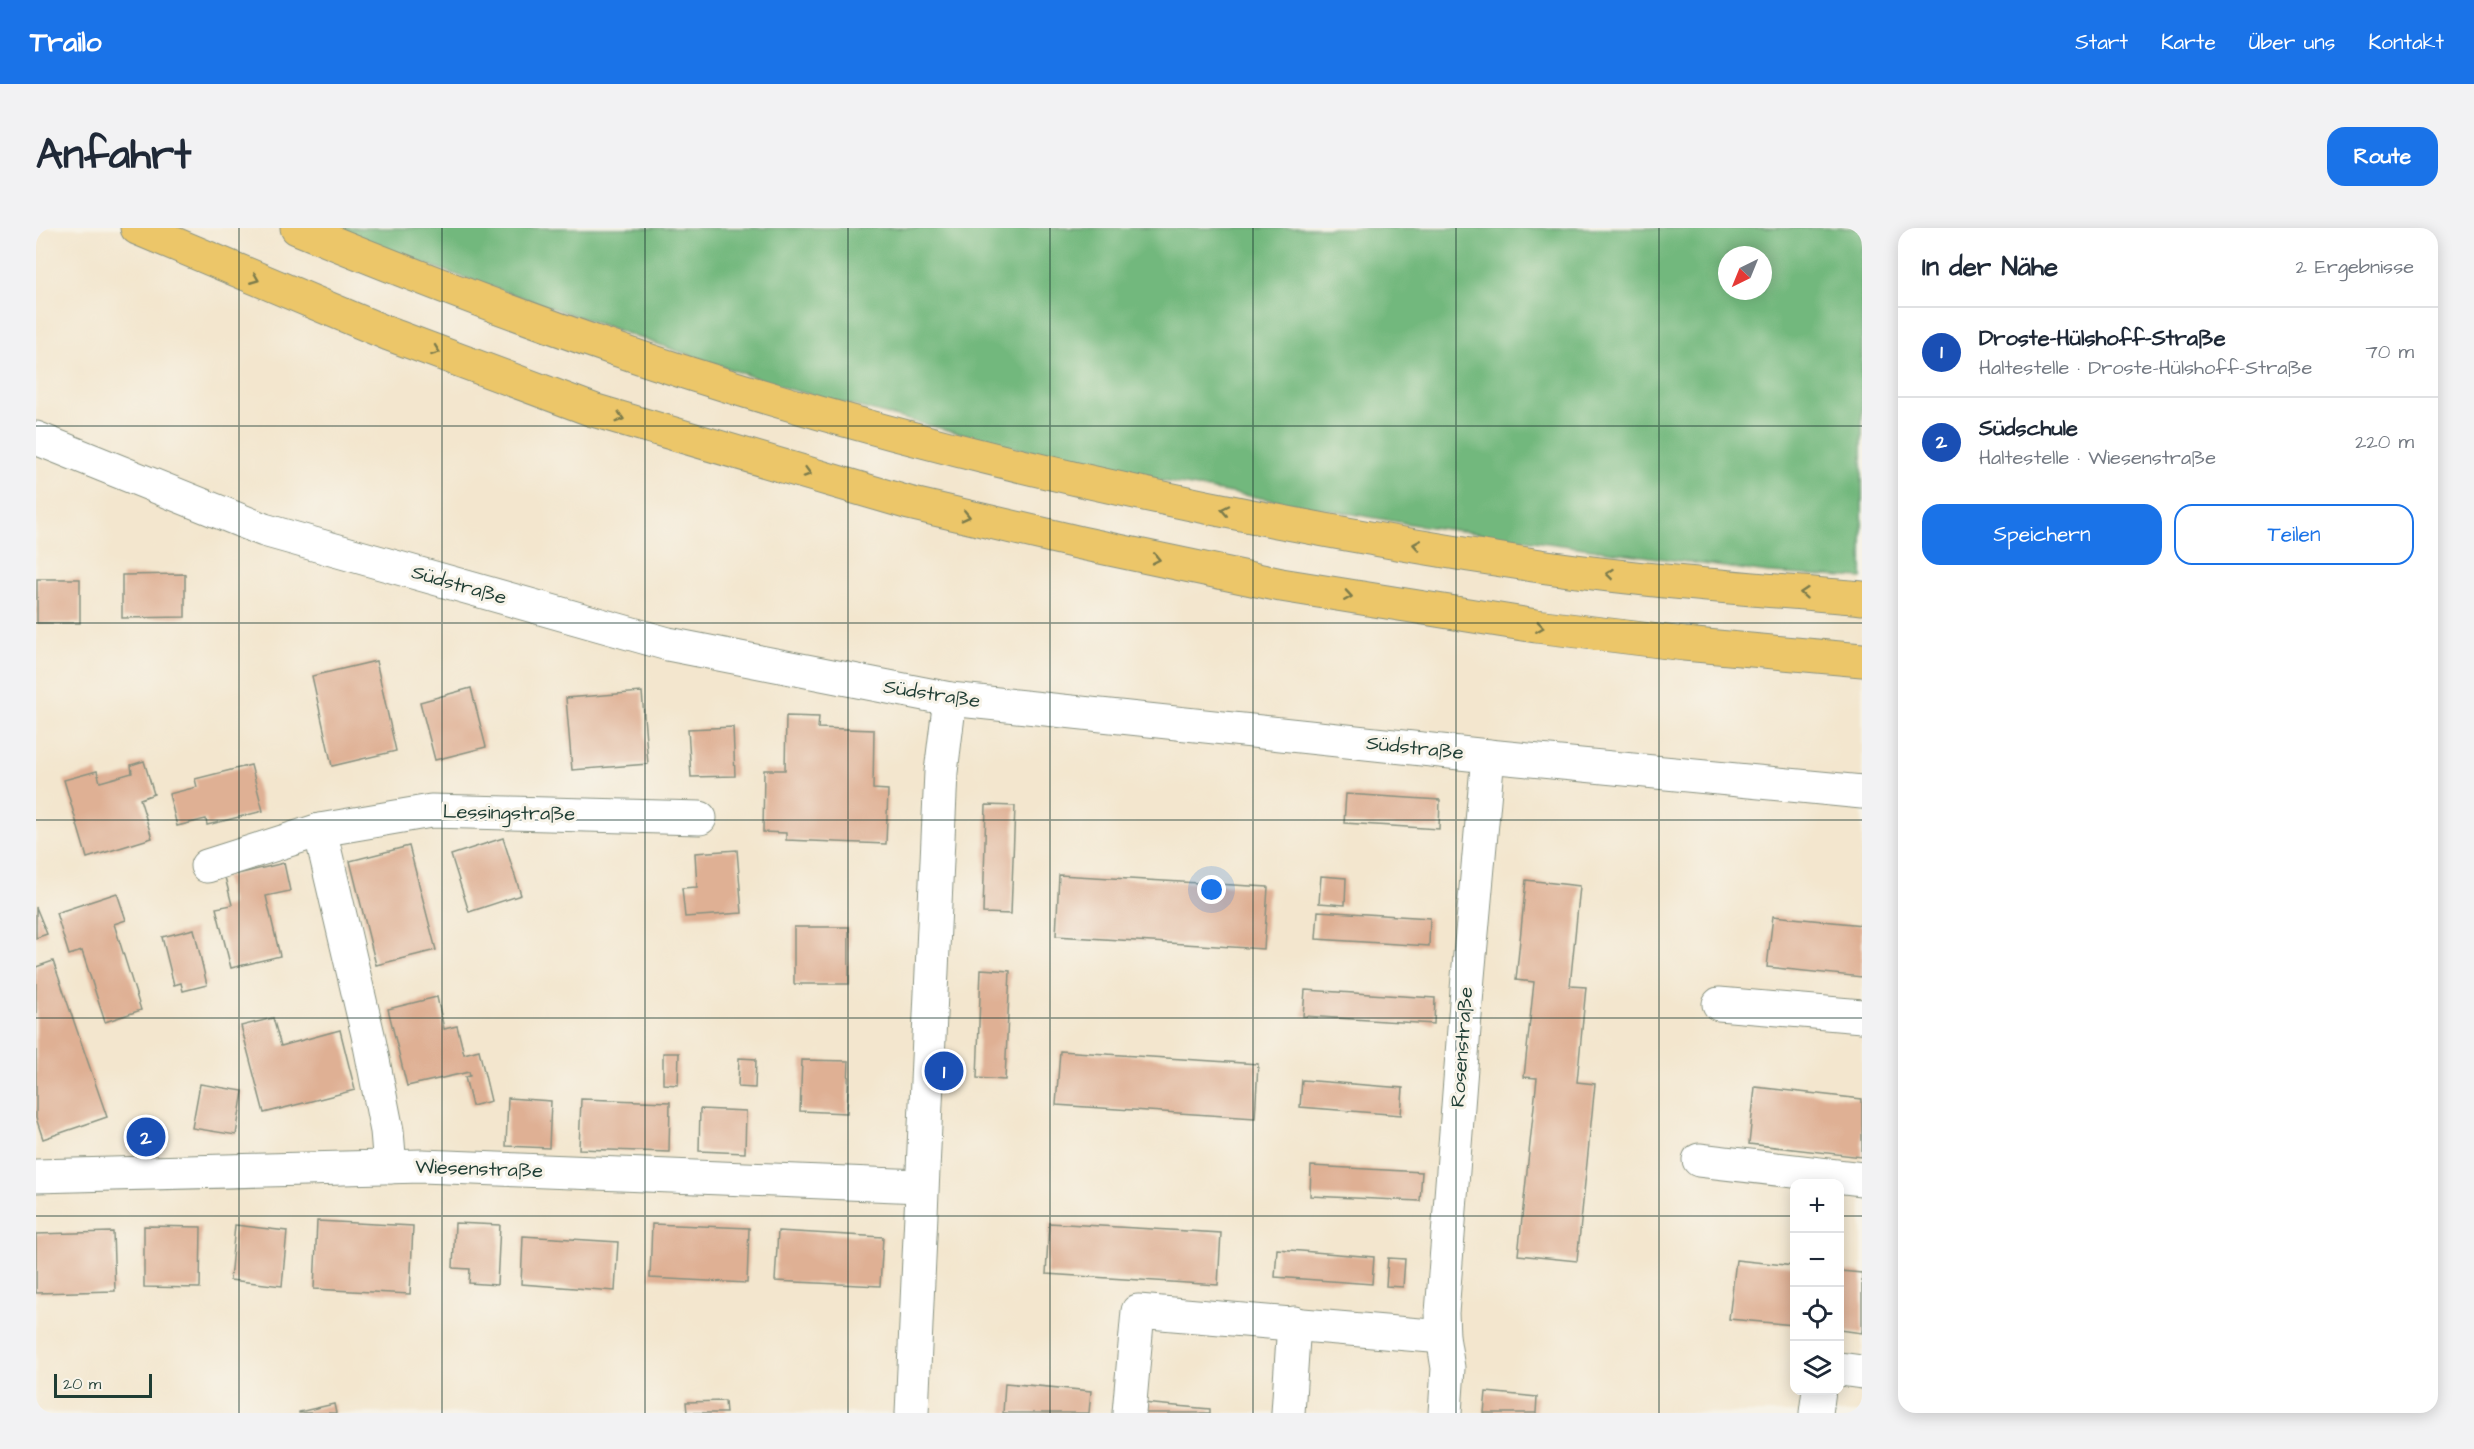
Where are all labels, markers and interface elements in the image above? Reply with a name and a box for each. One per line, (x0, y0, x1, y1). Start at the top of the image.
text: Trailo (30, 23, 102, 62)
text: Start (2075, 28, 2128, 57)
text: Karte (2161, 28, 2216, 57)
text: Über uns (2249, 28, 2335, 57)
text: Kontakt (2368, 28, 2444, 57)
text: Anfahrt (36, 127, 191, 185)
button: Route (2327, 127, 2438, 186)
north arrow (1718, 246, 1772, 300)
text: In der Nähe (1922, 249, 2058, 285)
text: 2 Ergebnisse (2295, 253, 2414, 281)
one-way arrow (249, 272, 260, 284)
text: Droste-Hülshoff-Straße (1979, 323, 2226, 354)
text: 1 (1940, 338, 1943, 366)
text: 70 m (2366, 338, 2414, 366)
one-way arrow (430, 344, 441, 357)
text: Haltestelle · Droste-Hülshoff-Straße (1979, 354, 2312, 382)
one-way arrow (614, 411, 625, 423)
text: Südschule (1979, 413, 2078, 444)
text: 2 (1936, 428, 1947, 456)
text: 220 m (2355, 428, 2414, 456)
text: Haltestelle · Wiesenstraße (1979, 444, 2216, 472)
one-way arrow (801, 466, 812, 478)
one-way arrow (1220, 504, 1230, 517)
button: Speichern (1922, 504, 2162, 565)
button: Teilen (2174, 504, 2414, 565)
one-way arrow (961, 509, 971, 522)
one-way arrow (1412, 540, 1421, 552)
one-way arrow (1151, 552, 1161, 565)
street label: Südstraße (408, 558, 510, 612)
one-way arrow (1605, 568, 1614, 581)
one-way arrow (1799, 587, 1808, 600)
one-way arrow (1343, 589, 1352, 601)
one-way arrow (1535, 620, 1545, 632)
street label: Südstraße (882, 673, 983, 715)
street label: Südstraße (1365, 729, 1465, 767)
street label: Lessingstraße (443, 798, 576, 829)
your location (1197, 875, 1226, 904)
street label: Rosenstraße (1444, 986, 1480, 1108)
pin: 1 (924, 1048, 964, 1094)
pin: 2 (126, 1114, 166, 1160)
street label: Wiesenstraße (415, 1153, 544, 1185)
map controls (1790, 1179, 1844, 1395)
button: + (1790, 1179, 1844, 1233)
button: − (1790, 1233, 1844, 1287)
button: locate (1790, 1287, 1844, 1341)
button: layers (1790, 1341, 1844, 1395)
scale bar (54, 1371, 152, 1398)
text: 20 m (63, 1373, 101, 1395)

